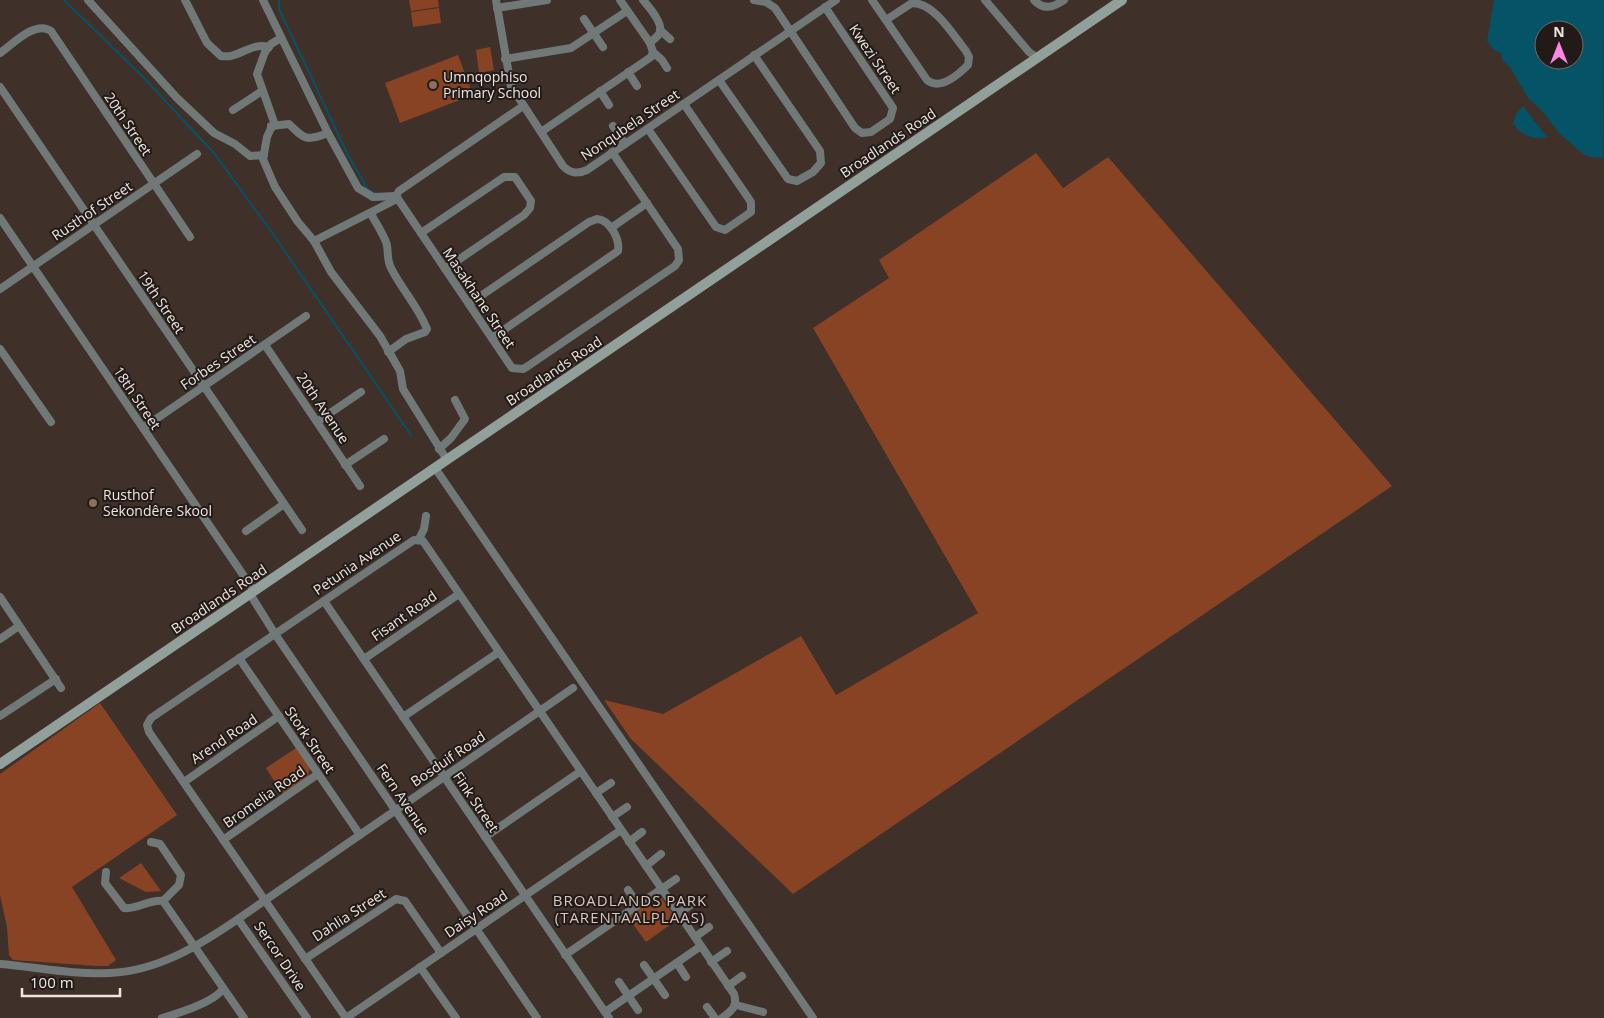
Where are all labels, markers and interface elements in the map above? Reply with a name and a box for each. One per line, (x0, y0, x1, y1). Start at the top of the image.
street label: Kwezi Street (845, 20, 906, 97)
north arrow (1534, 20, 1584, 70)
text: N (1553, 22, 1565, 41)
place label: Umnqophiso Primary School (443, 67, 541, 102)
marker: Umnqophiso Primary School (427, 79, 439, 91)
street label: Nonqubela Street (577, 85, 683, 165)
street label: 20th Street (100, 88, 157, 159)
street label: Broadlands Road (836, 103, 939, 182)
street label: Rusthof Street (48, 177, 136, 245)
street label: Masakhane Street (439, 244, 520, 352)
street label: 19th Street (133, 266, 190, 337)
street label: Forbes Street (176, 329, 259, 394)
street label: Broadlands Road (502, 331, 605, 410)
street label: 18th Street (109, 362, 166, 433)
street label: 20th Avenue (293, 368, 354, 447)
place label: Rusthof Sekondêre Skool (103, 485, 212, 520)
marker: Rusthof Sekondêre Skool (87, 497, 99, 509)
street label: Petunia Avenue (309, 526, 404, 599)
street label: Broadlands Road (167, 559, 270, 638)
street label: Fisant Road (367, 586, 440, 645)
street label: Stork Street (281, 703, 340, 777)
street label: Arend Road (187, 709, 261, 768)
street label: Bosduif Road (407, 727, 489, 791)
street label: Fern Avenue (373, 760, 434, 838)
street label: Bromelia Road (219, 761, 308, 832)
street label: Fink Street (449, 768, 504, 836)
street label: Dahlia Street (308, 884, 389, 945)
street label: Daisy Road (440, 886, 511, 942)
district label: BROADLANDS PARK (TARENTAALPLAAS) (553, 890, 707, 927)
street label: Sercor Drive (250, 917, 311, 994)
scale bar (22, 966, 120, 998)
text: 100 m (30, 972, 74, 992)

